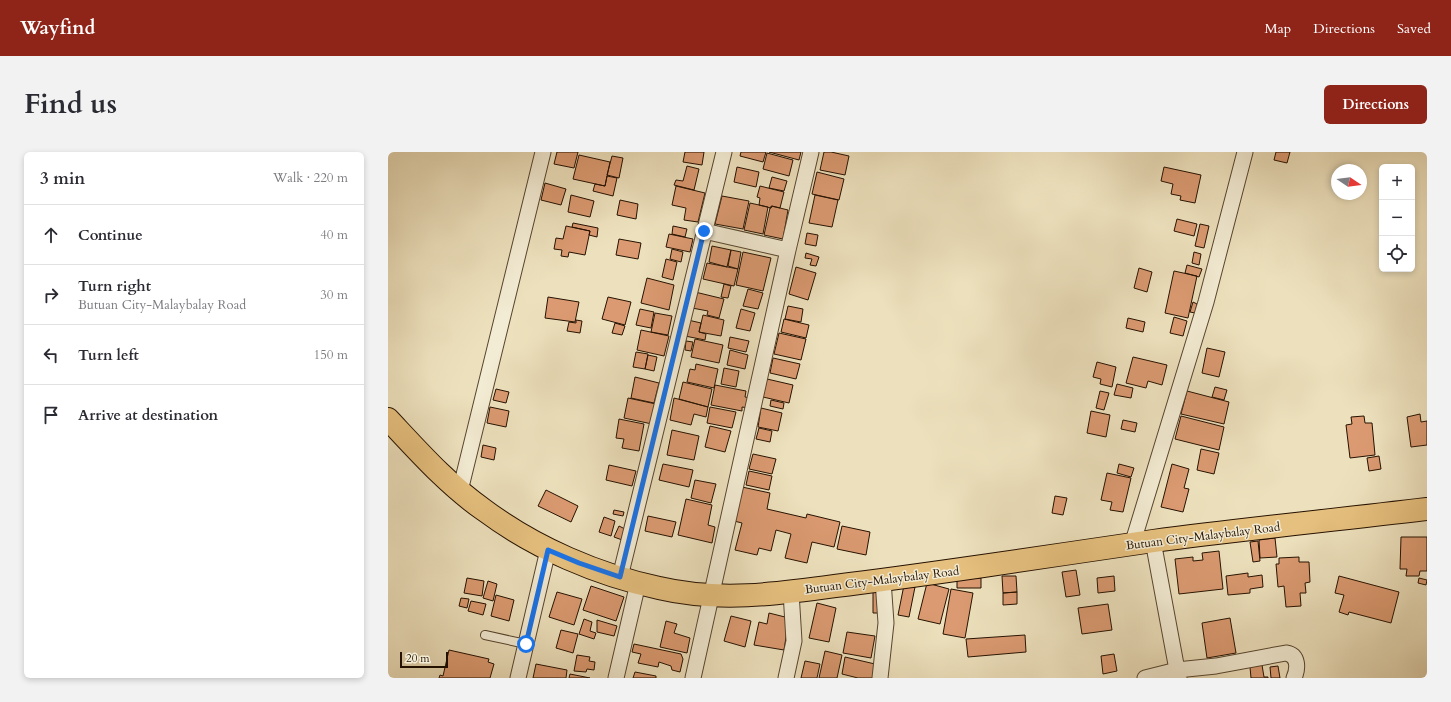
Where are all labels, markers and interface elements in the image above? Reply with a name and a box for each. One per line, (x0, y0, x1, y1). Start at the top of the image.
text: Wayfind (20, 15, 95, 41)
text: Map (1265, 19, 1291, 38)
text: Directions (1313, 19, 1375, 38)
text: Saved (1397, 19, 1431, 38)
text: Find us (24, 85, 117, 123)
button: Directions (1324, 85, 1427, 124)
north arrow (1331, 164, 1367, 200)
map controls (1379, 164, 1415, 272)
button: + (1379, 164, 1415, 200)
text: 3 min (40, 167, 85, 190)
text: Walk · 220 m (273, 169, 348, 187)
button: − (1379, 200, 1415, 236)
route end (695, 222, 713, 240)
icon: ahead (40, 224, 62, 246)
text: Continue (78, 225, 143, 245)
text: 40 m (320, 226, 348, 244)
button: locate (1379, 236, 1415, 272)
text: Turn right (78, 276, 151, 296)
icon: right (40, 284, 62, 306)
text: 30 m (320, 286, 348, 304)
text: Butuan City-Malaybalay Road (78, 296, 246, 314)
icon: left (40, 344, 62, 366)
text: Turn left (78, 345, 139, 365)
text: 150 m (314, 346, 348, 364)
icon: arrive (40, 404, 62, 426)
text: Arrive at destination (78, 405, 218, 425)
street label: Butuan City-Malaybalay Road (1125, 519, 1282, 553)
street label: Butuan City-Malaybalay Road (804, 563, 961, 597)
route start (517, 635, 535, 653)
scale bar (400, 650, 448, 669)
text: 20 m (406, 651, 430, 666)

